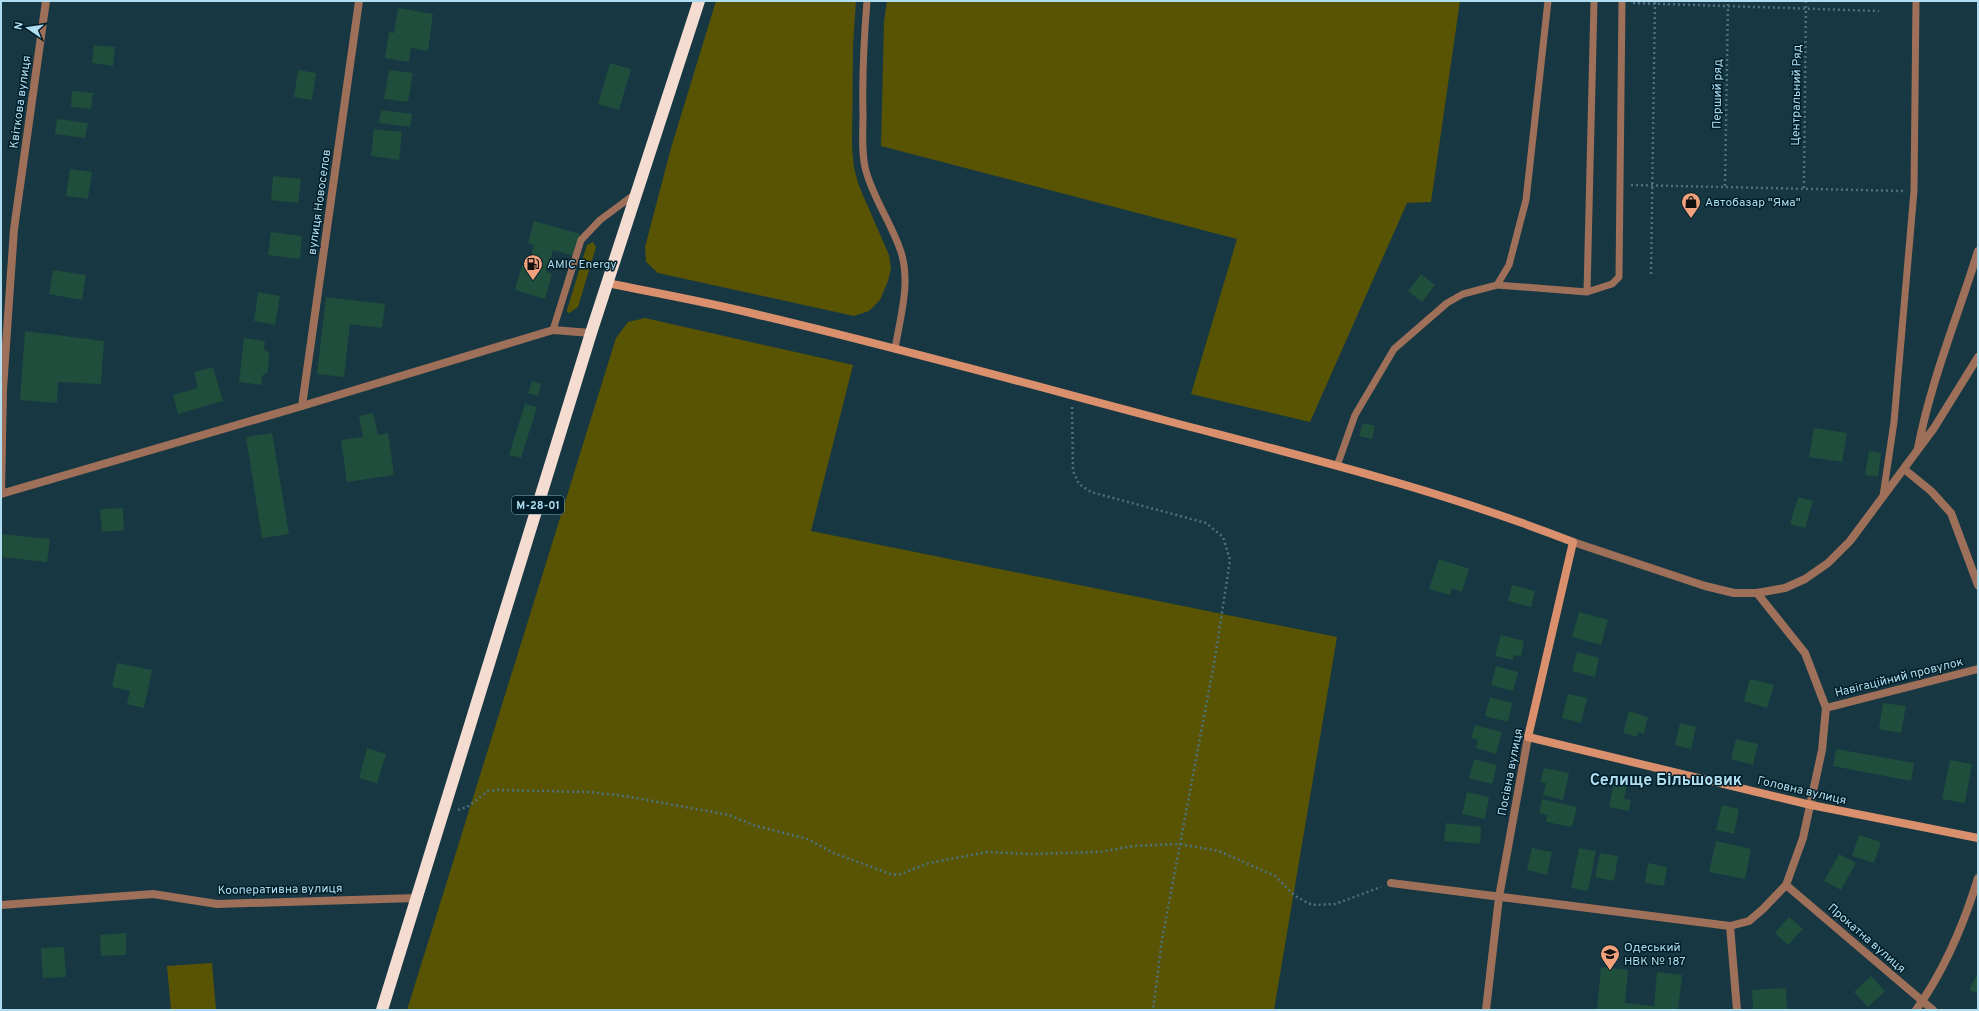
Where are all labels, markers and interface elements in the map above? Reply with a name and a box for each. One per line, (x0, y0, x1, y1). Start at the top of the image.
north arrow (8, 8, 48, 48)
text: N (12, 21, 27, 31)
street label: Центральний Ряд (1788, 44, 1806, 146)
street label: Квіткова вулиця (7, 55, 35, 150)
street label: Перший ряд (1709, 59, 1727, 129)
street label: вулиця Новоселов (305, 148, 335, 256)
shop icon: Автобазар "Яма" (1680, 191, 1702, 219)
place label: Автобазар "Яма" (1705, 195, 1801, 211)
fuel station icon: AMIC Energy (522, 253, 544, 281)
place label: AMIC Energy (547, 257, 617, 273)
road number: М-28-01 (512, 496, 564, 514)
street label: Навігаційний провулок (1833, 654, 1965, 702)
street label: Посівна вулиця (1495, 727, 1527, 817)
district label: Селище Більшовик (1590, 771, 1742, 791)
street label: Головна вулиця (1756, 773, 1848, 809)
street label: Кооперативна вулиця (217, 881, 343, 899)
street label: Прокатна вулиця (1824, 900, 1909, 977)
place label: Одеський НВК № 187 (1624, 940, 1686, 970)
school or university icon: Одеський НВК № 187 (1599, 943, 1621, 971)

